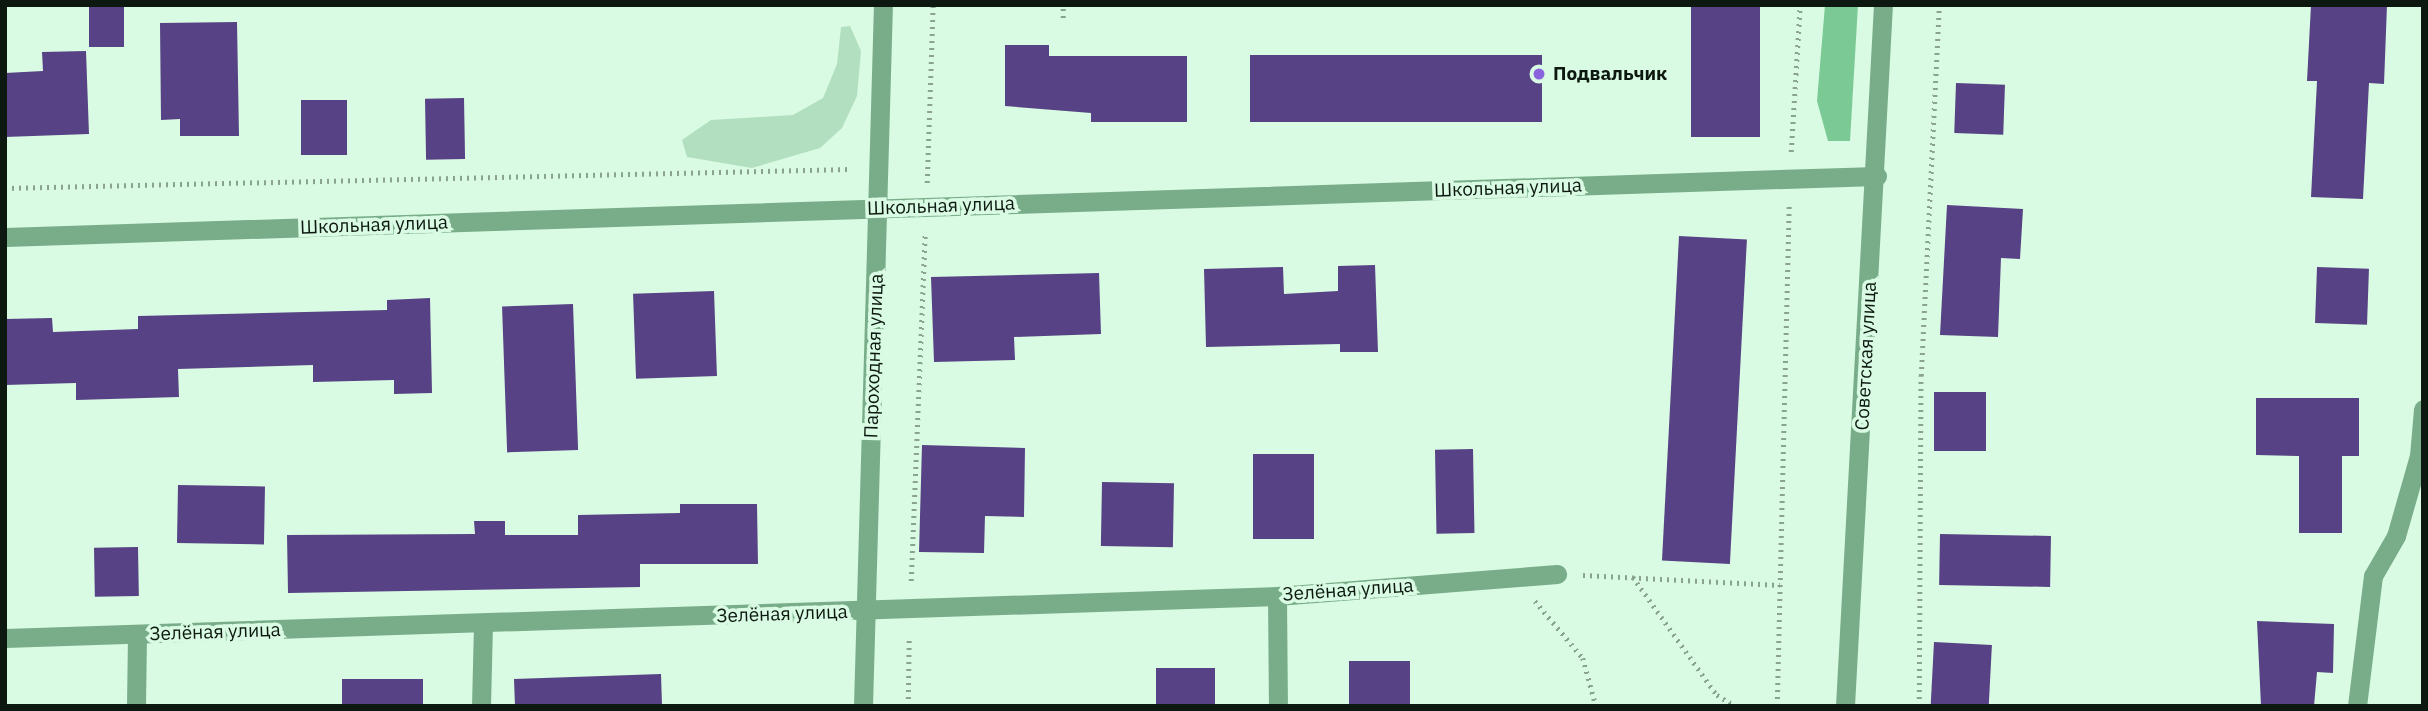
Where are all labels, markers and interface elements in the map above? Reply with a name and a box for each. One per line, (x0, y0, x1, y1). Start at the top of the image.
place label: Подвальчик (1553, 63, 1667, 85)
marker: Подвальчик (1531, 66, 1547, 82)
street label: Школьная улица (1434, 174, 1582, 202)
street label: Школьная улица (867, 192, 1015, 220)
street label: Школьная улица (300, 211, 448, 239)
street label: Пароходная улица (860, 273, 888, 439)
street label: Советская улица (1851, 281, 1881, 431)
street label: Зелёная улица (1282, 574, 1414, 606)
street label: Зелёная улица (716, 600, 848, 628)
street label: Зелёная улица (149, 618, 281, 646)

